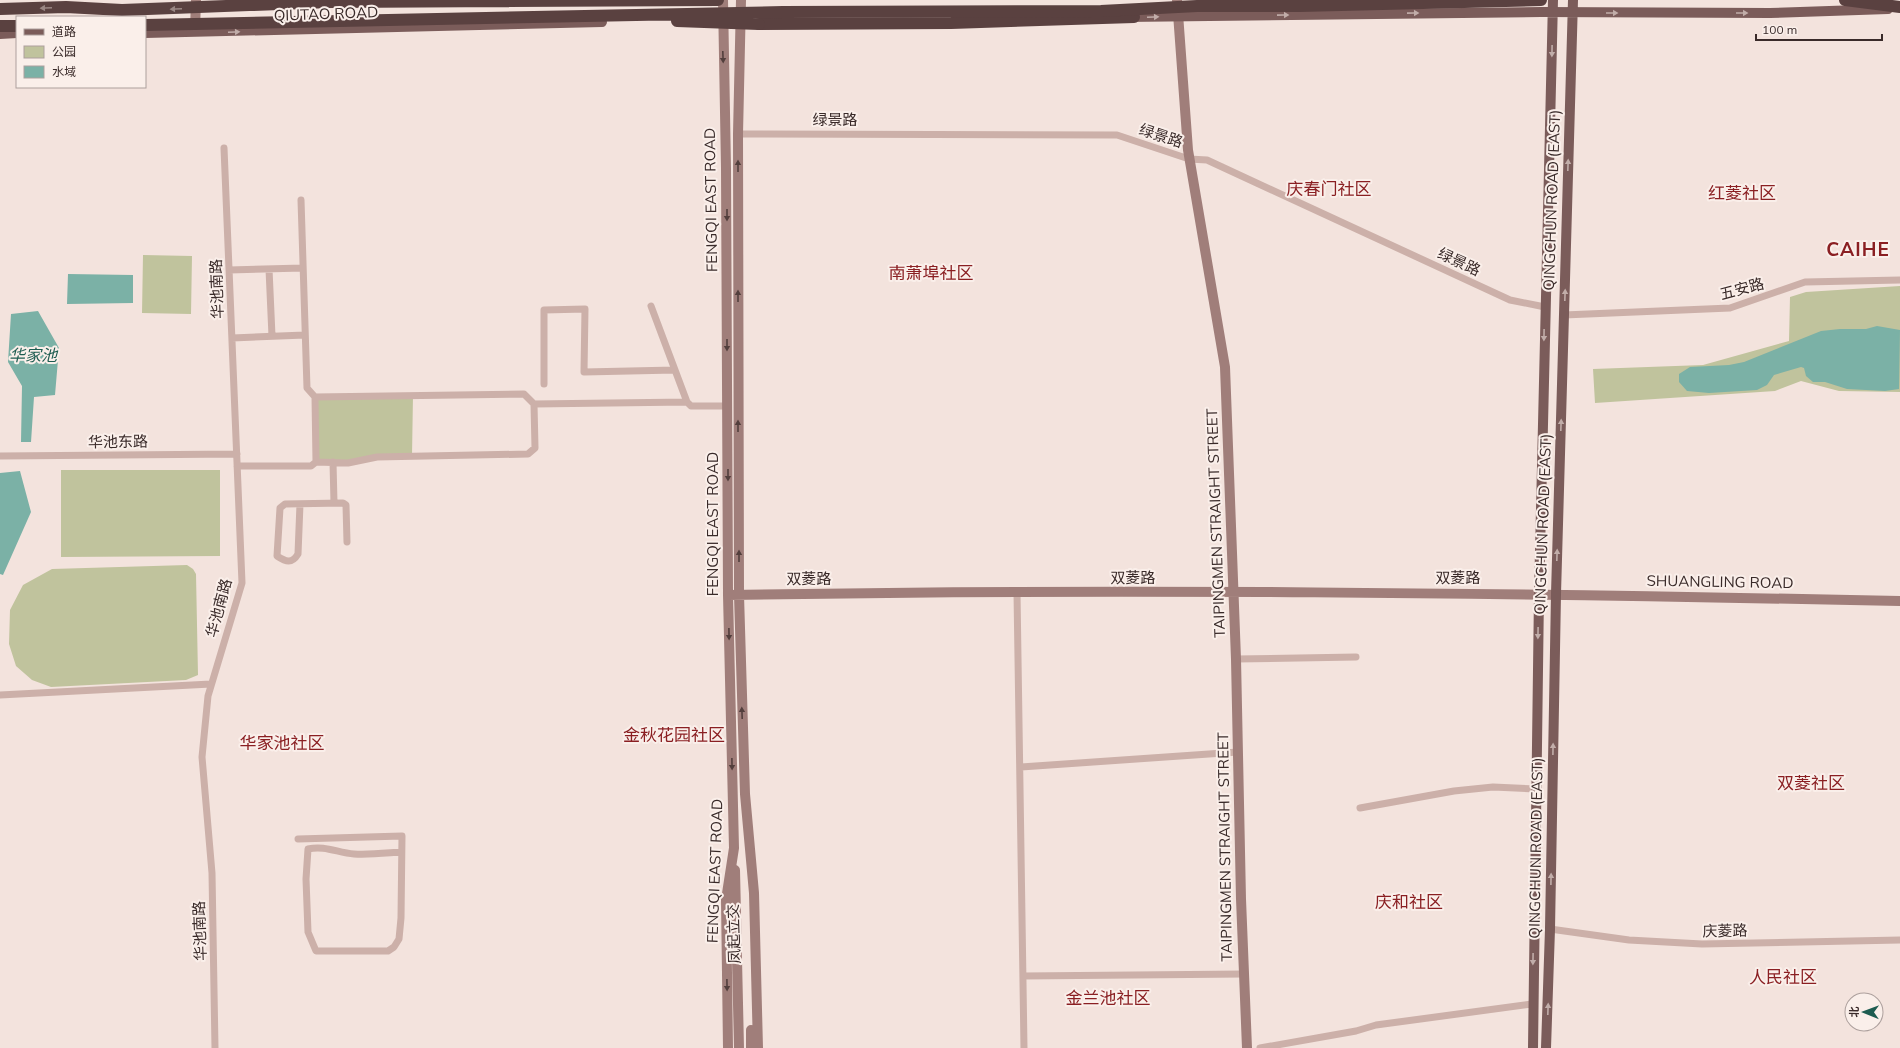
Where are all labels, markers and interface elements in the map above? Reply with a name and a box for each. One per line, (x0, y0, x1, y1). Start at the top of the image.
street label: QIUTAO ROAD (273, 2, 379, 25)
one-way arrow (40, 4, 52, 11)
one-way arrow (170, 5, 182, 12)
one-way arrow (1407, 10, 1419, 17)
one-way arrow (1606, 10, 1619, 16)
one-way arrow (1736, 10, 1749, 16)
one-way arrow (1277, 12, 1290, 18)
one-way arrow (1147, 13, 1159, 20)
legend (16, 16, 146, 88)
scale bar (1756, 16, 1882, 42)
text: 100 m (1762, 22, 1797, 37)
text: 道路 (52, 24, 76, 39)
one-way arrow (228, 28, 240, 35)
text: 公园 (52, 44, 76, 59)
one-way arrow (1548, 45, 1555, 57)
one-way arrow (720, 51, 726, 64)
text: 水域 (52, 64, 76, 79)
street label: QINGCHUN ROAD (EAST) (1539, 109, 1564, 291)
street label: 绿景路 (812, 110, 858, 129)
street label: 绿景路 (1137, 120, 1185, 152)
street label: FENGQI EAST ROAD (700, 128, 721, 272)
one-way arrow (735, 159, 741, 172)
one-way arrow (1565, 159, 1572, 171)
district label: 庆春门社区 (1287, 178, 1372, 199)
district label: 红菱社区 (1708, 182, 1776, 203)
one-way arrow (724, 209, 730, 222)
district label: CAIHE (1826, 237, 1890, 261)
street label: 绿景路 (1435, 243, 1484, 280)
street label: 华池南路 (206, 259, 227, 319)
district label: 南萧埠社区 (889, 262, 974, 283)
street label: 五安路 (1718, 274, 1766, 304)
one-way arrow (1562, 288, 1568, 301)
one-way arrow (735, 289, 741, 302)
one-way arrow (1541, 329, 1547, 342)
one-way arrow (724, 339, 730, 352)
water label: 华家池 (9, 345, 59, 365)
street label: TAIPINGMEN STRAIGHT STREET (1202, 408, 1229, 638)
one-way arrow (1558, 418, 1564, 431)
one-way arrow (735, 419, 741, 432)
street label: 华池东路 (88, 431, 148, 452)
street label: QINGCHUN ROAD (EAST) (1530, 433, 1555, 615)
street label: FENGQI EAST ROAD (703, 452, 722, 596)
one-way arrow (725, 469, 731, 482)
one-way arrow (1554, 548, 1560, 561)
one-way arrow (736, 549, 742, 562)
street label: 双菱路 (1110, 568, 1156, 587)
street label: 双菱路 (1435, 568, 1481, 587)
street label: 双菱路 (786, 569, 832, 588)
street label: SHUANGLING ROAD (1646, 571, 1794, 592)
street label: 华池南路 (202, 576, 235, 639)
one-way arrow (1535, 627, 1541, 640)
one-way arrow (726, 628, 732, 641)
one-way arrow (739, 707, 746, 719)
district label: 金秋花园社区 (623, 724, 725, 745)
district label: 华家池社区 (240, 732, 325, 753)
street label: TAIPINGMEN STRAIGHT STREET (1213, 732, 1236, 962)
one-way arrow (1550, 742, 1556, 755)
street label: QINGCHUN ROAD (EAST) (1524, 757, 1547, 939)
one-way arrow (729, 758, 735, 771)
district label: 双菱社区 (1777, 772, 1845, 793)
street label: FENGQI EAST ROAD (702, 799, 727, 943)
one-way arrow (1548, 872, 1554, 885)
district label: 庆和社区 (1375, 891, 1443, 912)
street label: 华池南路 (189, 901, 210, 961)
street label: 凤起立交 (723, 904, 744, 964)
street label: 庆菱路 (1702, 921, 1748, 940)
one-way arrow (1530, 953, 1536, 966)
district label: 人民社区 (1749, 966, 1817, 987)
one-way arrow (724, 979, 731, 991)
district label: 金兰池社区 (1066, 987, 1151, 1008)
north arrow (1844, 992, 1884, 1032)
one-way arrow (1544, 1003, 1551, 1015)
text: 北 (1847, 1006, 1861, 1017)

